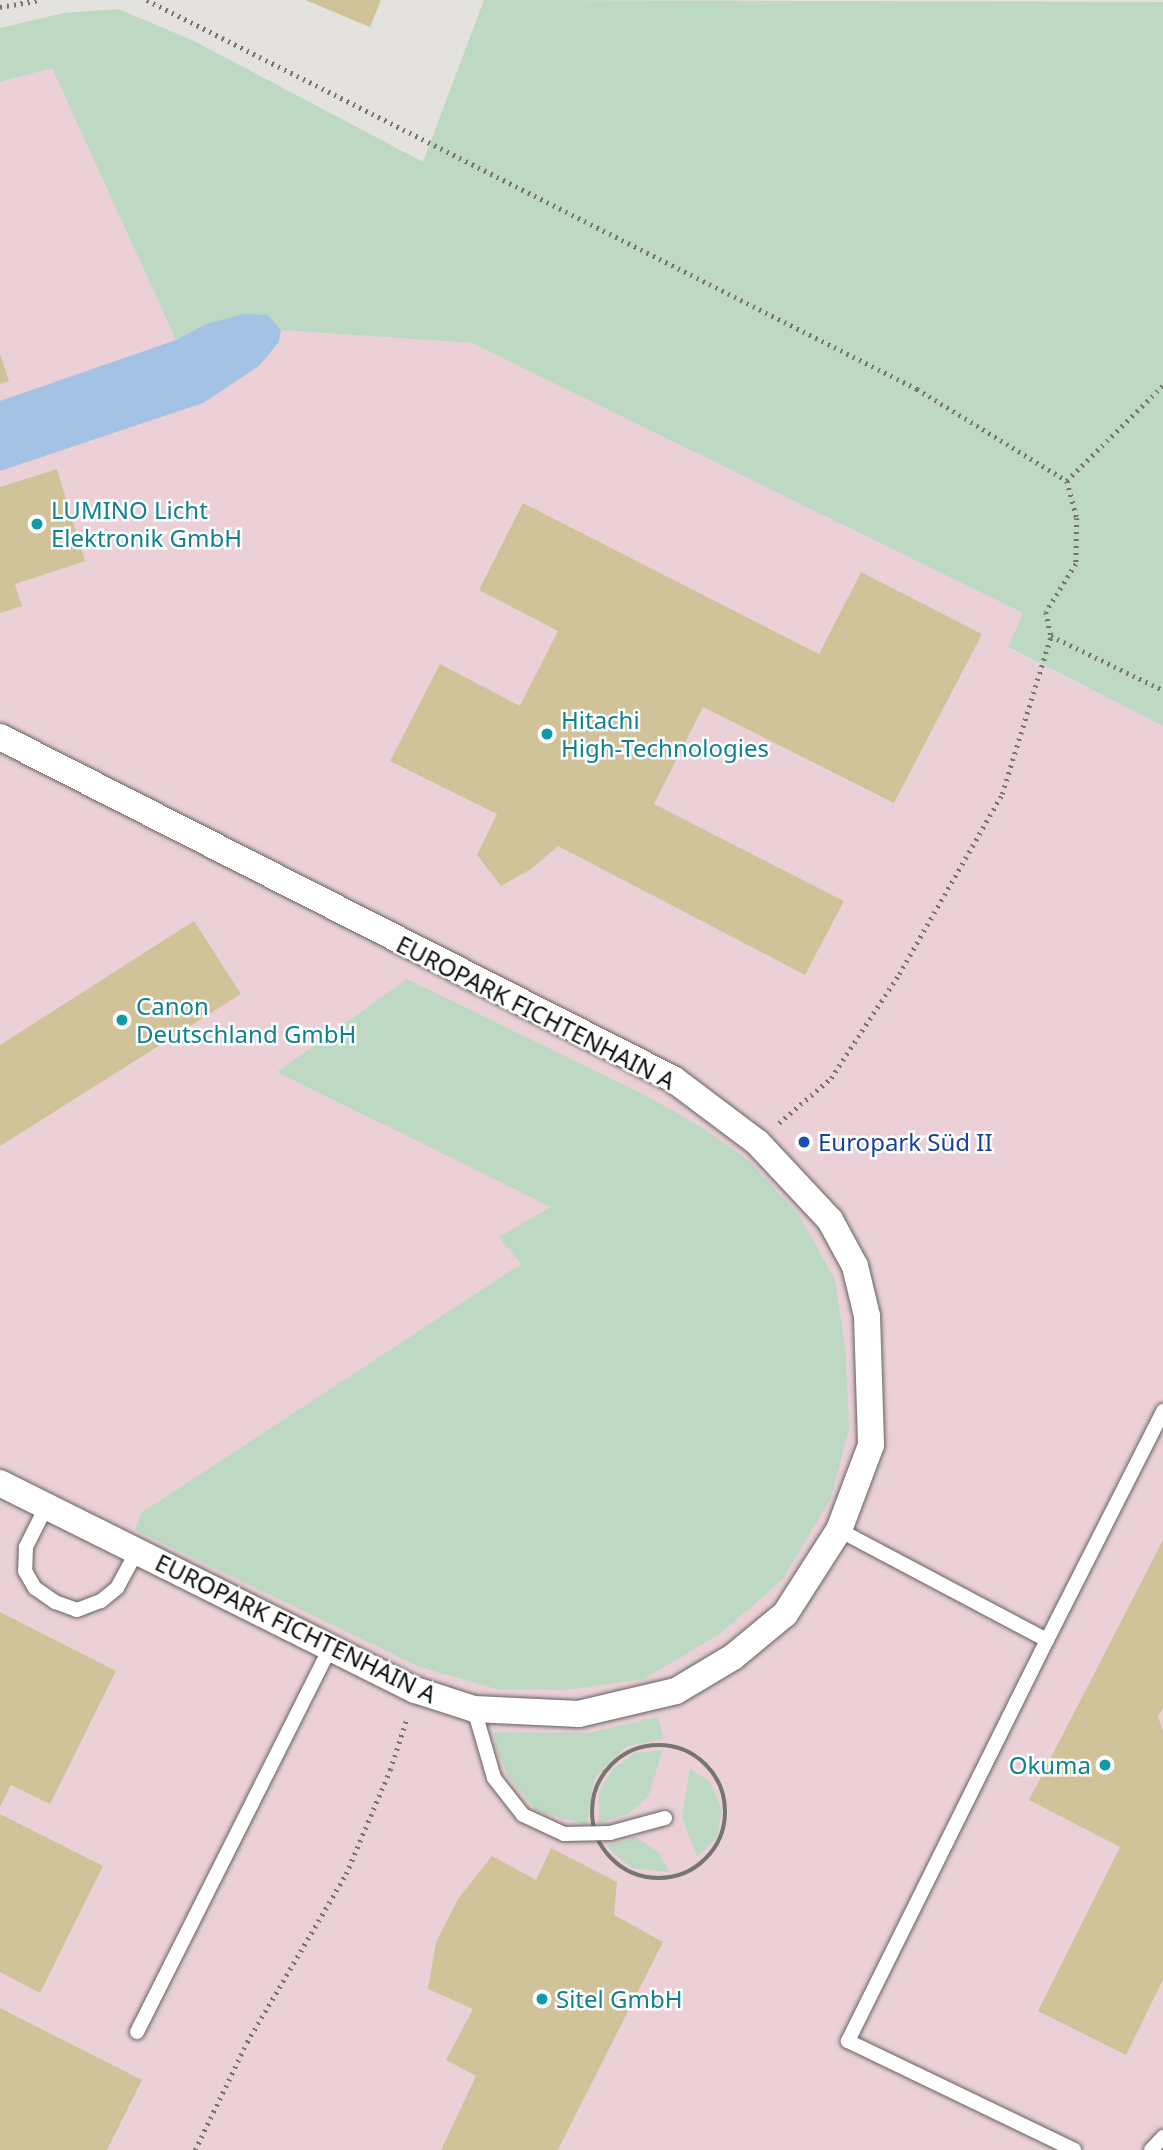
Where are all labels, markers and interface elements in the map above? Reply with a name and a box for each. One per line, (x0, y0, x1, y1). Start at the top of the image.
place label: LUMINO Licht Elektronik GmbH (51, 496, 242, 552)
marker: LUMINO Licht Elektronik GmbH (29, 516, 45, 532)
place label: Hitachi High-Technologies (561, 706, 769, 762)
marker: Hitachi High-Technologies (539, 726, 555, 742)
street label: EUROPARK FICHTENHAIN A (392, 929, 680, 1095)
place label: Canon Deutschland GmbH (136, 992, 356, 1048)
marker: Canon Deutschland GmbH (114, 1012, 130, 1028)
place label: Europark Süd II (818, 1128, 993, 1156)
marker: Europark Süd II (796, 1134, 812, 1150)
street label: EUROPARK FICHTENHAIN A (151, 1547, 441, 1709)
place label: Okuma (1009, 1751, 1091, 1779)
marker: Okuma (1097, 1757, 1113, 1773)
place label: Sitel GmbH (556, 1985, 682, 2013)
marker: Sitel GmbH (534, 1991, 550, 2007)

